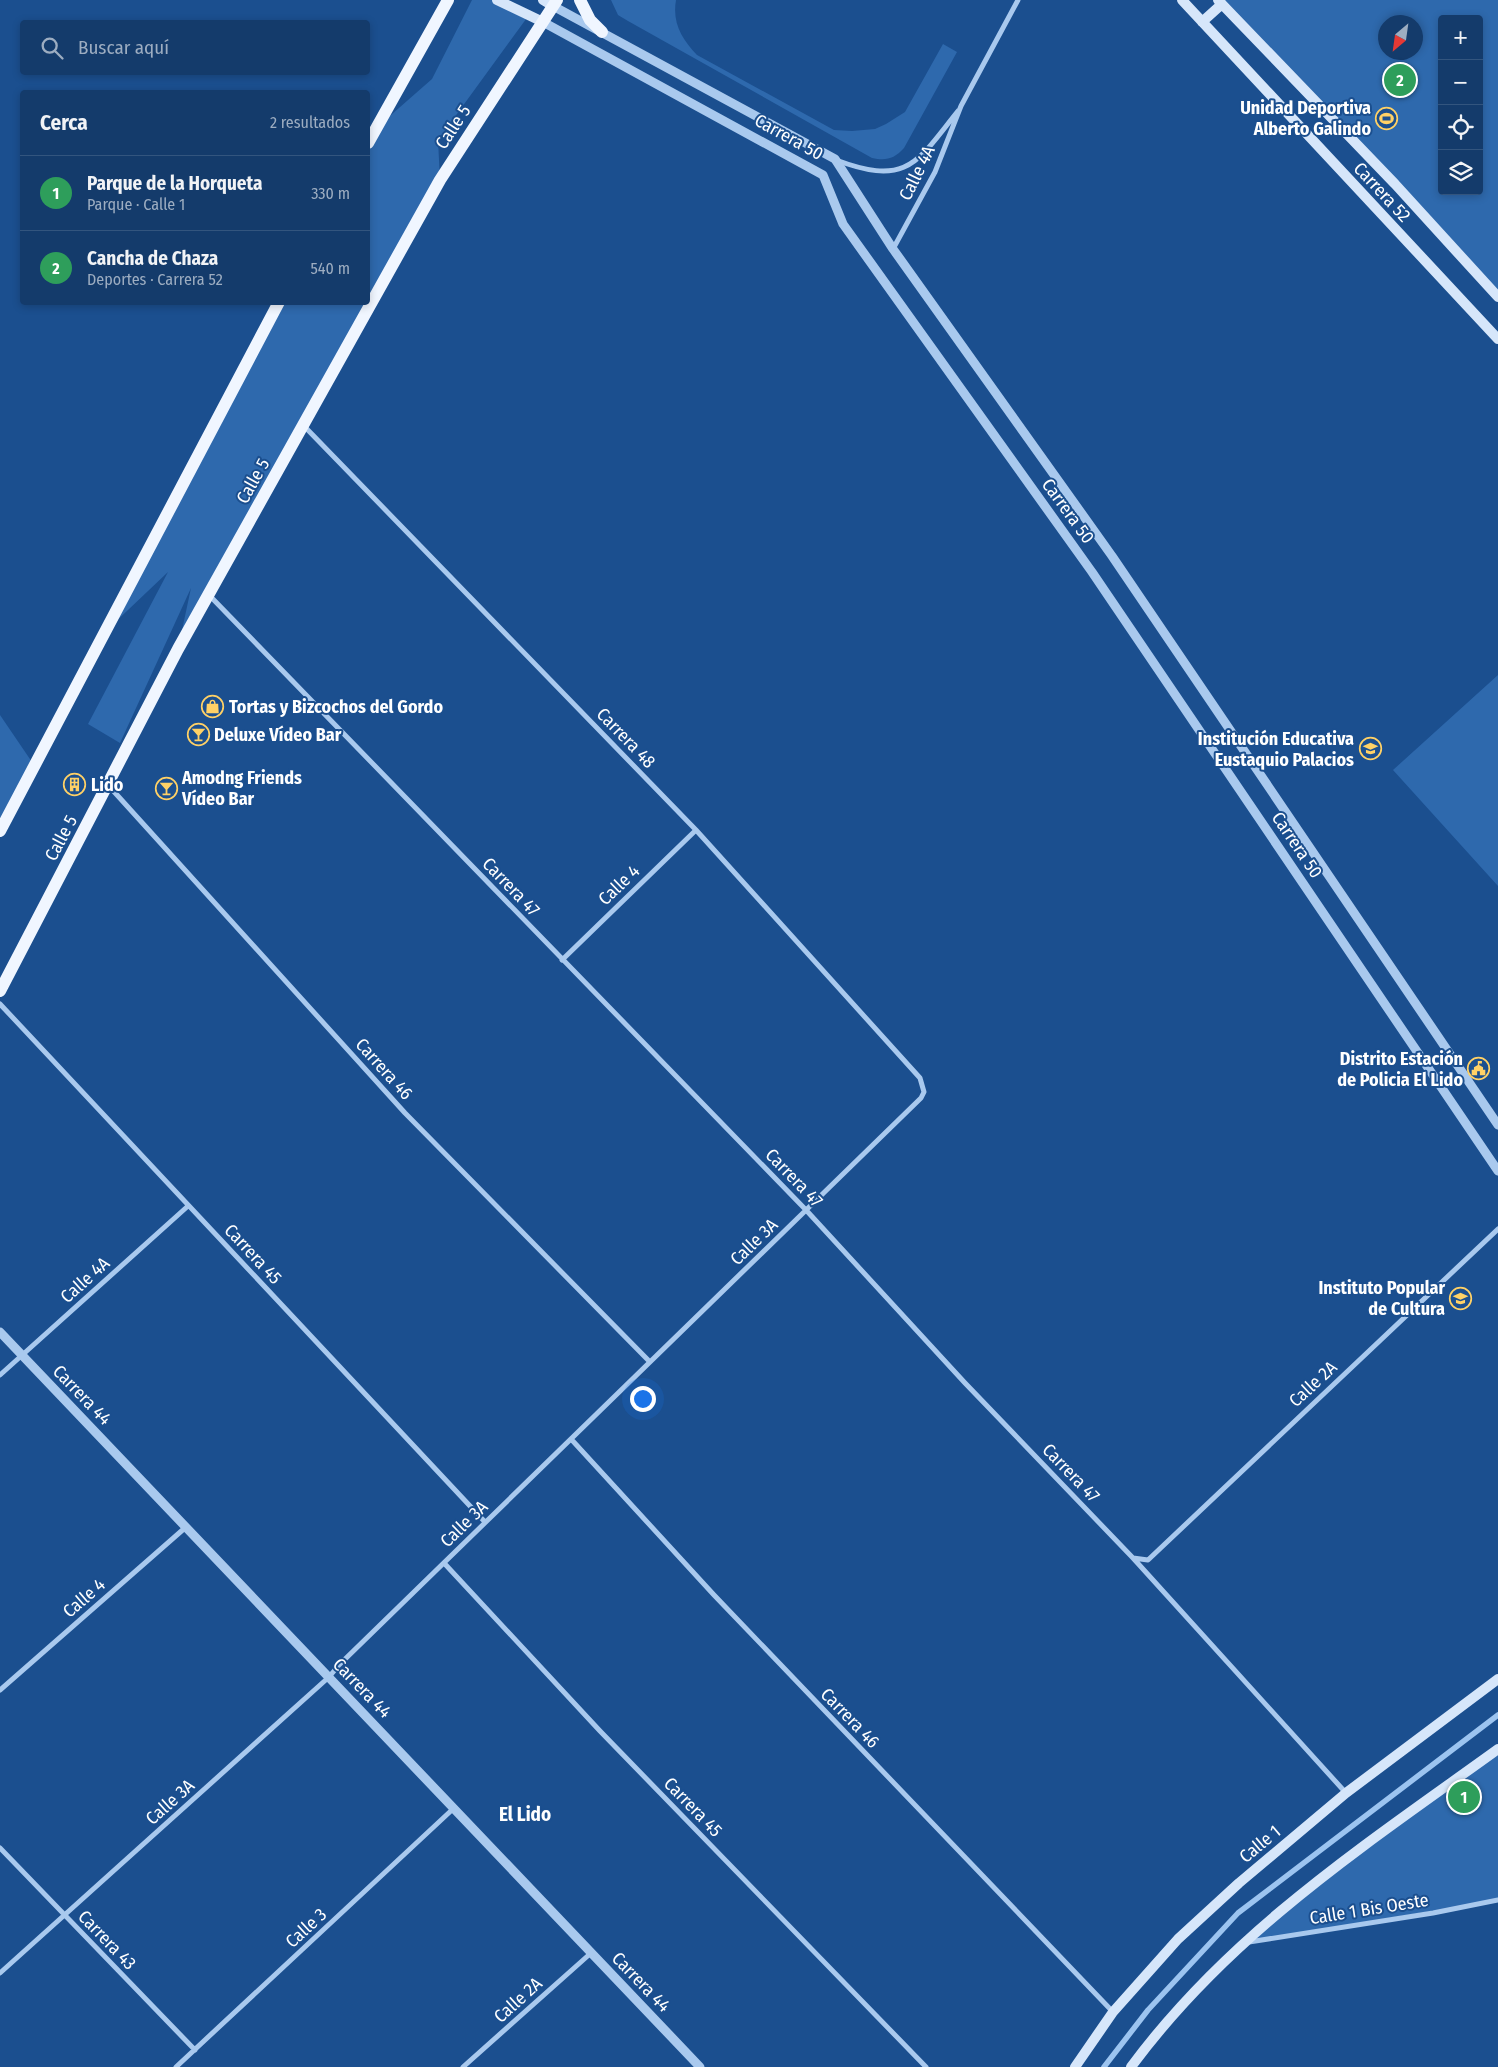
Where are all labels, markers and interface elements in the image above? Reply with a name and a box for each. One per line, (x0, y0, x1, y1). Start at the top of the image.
north arrow (1378, 15, 1423, 60)
map controls (1438, 15, 1483, 195)
button: + (1438, 15, 1483, 60)
search box (20, 20, 370, 75)
icon: search (38, 34, 66, 62)
text: Buscar aquí (78, 36, 169, 59)
button: − (1438, 60, 1483, 105)
pin: 2 (1384, 61, 1416, 99)
place label: Unidad Deportiva Alberto Galindo (1240, 97, 1371, 140)
street label: Calle 5 (431, 101, 475, 153)
button: locate (1438, 105, 1483, 150)
sports icon: Unidad Deportiva Alberto Galindo (1375, 106, 1399, 130)
street label: Carrera 50 (751, 109, 827, 165)
text: Cerca (40, 110, 88, 136)
text: 2 resultados (270, 113, 350, 132)
street label: Calle 4A (894, 141, 940, 204)
button: layers (1438, 150, 1483, 195)
street label: Carrera 52 (1349, 158, 1415, 226)
text: Parque de la Horqueta (87, 172, 262, 195)
text: 1 (53, 184, 59, 203)
text: 330 m (311, 184, 350, 203)
text: Parque · Calle 1 (87, 195, 185, 214)
text: Cancha de Chaza (87, 247, 218, 270)
text: 2 (52, 259, 60, 278)
text: 540 m (311, 259, 350, 278)
text: Deportes · Carrera 52 (87, 270, 223, 289)
street label: Calle 5 (232, 454, 274, 508)
street label: Carrera 50 (1037, 474, 1099, 548)
shop icon: Tortas y Bizcochos del Gordo (201, 695, 225, 719)
place label: Tortas y Bizcochos del Gordo (229, 696, 443, 718)
street label: Carrera 48 (592, 703, 660, 773)
bar icon: Deluxe Vídeo Bar (186, 723, 210, 747)
place label: Deluxe Vídeo Bar (214, 724, 342, 746)
place label: Institución Educativa Eustaquio Palacios (1198, 728, 1354, 771)
school or university icon: Institución Educativa Eustaquio Palacios (1358, 737, 1382, 761)
place label: Amodng Friends Vídeo Bar (181, 767, 302, 810)
building icon: Lido (63, 773, 87, 797)
place label: Lido (91, 774, 124, 796)
bar icon: Amodng Friends Vídeo Bar (154, 776, 178, 800)
street label: Carrera 50 (1267, 808, 1327, 882)
street label: Calle 5 (40, 811, 82, 865)
street label: Carrera 47 (478, 853, 544, 921)
street label: Calle 4 (594, 860, 644, 910)
street label: Carrera 46 (351, 1034, 417, 1104)
place label: Distrito Estación de Policia El Lido (1337, 1048, 1463, 1091)
public building icon: Distrito Estación de Policia El Lido (1467, 1057, 1491, 1081)
street label: Carrera 47 (761, 1144, 827, 1212)
street label: Calle 3A (726, 1214, 783, 1270)
street label: Carrera 45 (220, 1219, 286, 1289)
street label: Calle 4A (56, 1252, 114, 1308)
place label: Instituto Popular de Cultura (1318, 1277, 1445, 1320)
school or university icon: Instituto Popular de Cultura (1449, 1286, 1473, 1310)
street label: Calle 2A (1284, 1356, 1342, 1412)
street label: Carrera 44 (48, 1360, 116, 1430)
your location (630, 1386, 656, 1412)
street label: Carrera 47 (1038, 1439, 1104, 1507)
street label: Calle 3A (436, 1496, 493, 1552)
street label: Calle 4 (58, 1573, 110, 1622)
street label: Carrera 44 (328, 1653, 396, 1723)
street label: Carrera 46 (816, 1683, 884, 1753)
street label: Carrera 45 (659, 1773, 727, 1841)
street label: Calle 3A (141, 1774, 199, 1829)
pin: 1 (1448, 1778, 1480, 1816)
district label: El Lido (499, 1803, 551, 1826)
street label: Calle 1 (1235, 1820, 1285, 1868)
street label: Calle 1 Bis Oeste (1308, 1889, 1430, 1929)
street label: Calle 3 (281, 1903, 331, 1953)
street label: Carrera 43 (73, 1906, 141, 1974)
street label: Carrera 44 (607, 1947, 675, 2017)
street label: Calle 2A (489, 1972, 547, 2027)

